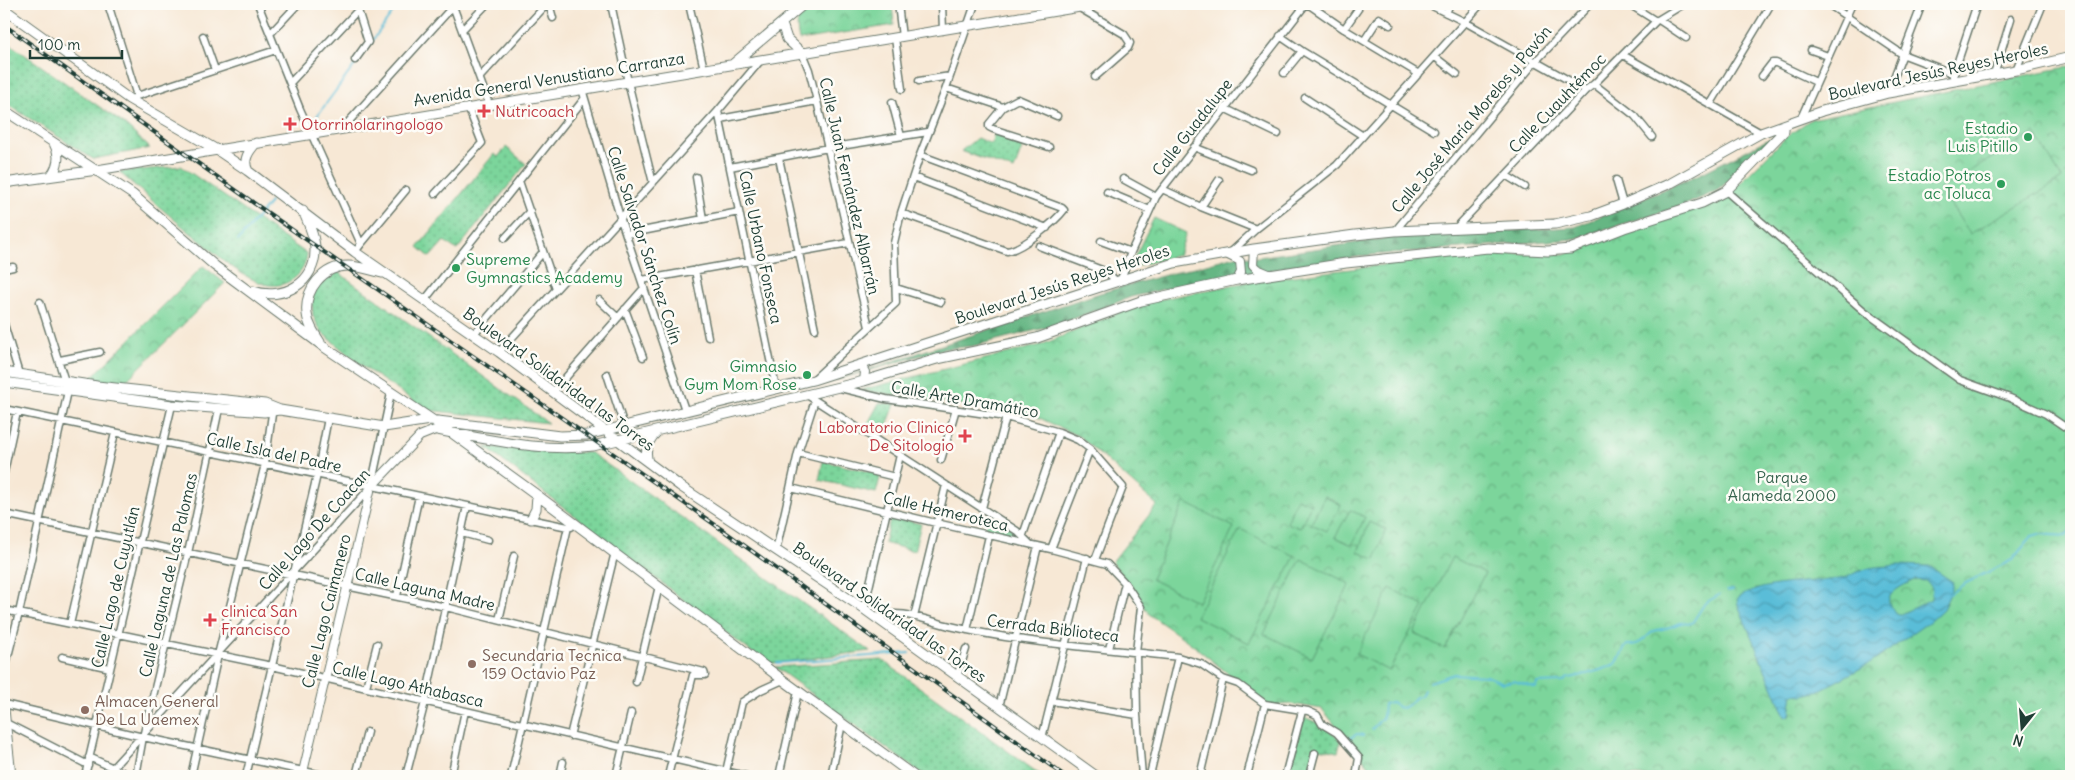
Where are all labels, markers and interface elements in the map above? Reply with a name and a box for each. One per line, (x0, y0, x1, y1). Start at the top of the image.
street label: Calle José María Morelos y Pavón (1387, 21, 1555, 217)
scale bar (30, 28, 122, 60)
text: 100 m (38, 35, 80, 54)
street label: Boulevard Jesús Reyes Heroles (1826, 38, 2050, 104)
street label: Avenida General Venustiano Carranza (412, 48, 686, 110)
street label: Calle Cuauhtémoc (1504, 49, 1610, 157)
street label: Calle Guadalupe (1148, 74, 1236, 180)
street label: Calle Juan Fernández Albarrán (815, 75, 885, 297)
place label: Nutricoach (495, 101, 574, 121)
marker: Nutricoach (477, 104, 491, 118)
place label: Otorrinolaringologo (301, 114, 443, 134)
marker: Otorrinolaringologo (283, 117, 297, 131)
place label: Estadio Luis Pitillo (1947, 118, 2018, 156)
marker: Estadio Luis Pitillo (2022, 131, 2034, 143)
street label: Calle Salvador Sánchez Colín (604, 144, 686, 346)
place label: Estadio Potros ac Toluca (1888, 165, 1991, 203)
street label: Calle Urbano Fonseca (735, 169, 787, 325)
marker: Estadio Potros ac Toluca (1995, 178, 2007, 190)
street label: Boulevard Jesús Reyes Heroles (952, 240, 1172, 328)
place label: Supreme Gymnastics Academy (466, 249, 623, 287)
marker: Supreme Gymnastics Academy (450, 262, 462, 274)
street label: Boulevard Solidaridad las Torres (460, 303, 658, 455)
place label: Gimnasio Gym Mom Rose (684, 356, 797, 394)
marker: Gimnasio Gym Mom Rose (801, 369, 813, 381)
street label: Calle Arte Dramático (890, 376, 1040, 422)
place label: Laboratorio Clinico De Sitologio (818, 417, 954, 455)
street label: Calle Isla del Padre (205, 428, 343, 476)
marker: Laboratorio Clinico De Sitologio (958, 429, 972, 443)
street label: Calle Lago De Coacan (254, 464, 374, 594)
park label: Parque Alameda 2000 (1728, 467, 1836, 505)
street label: Calle Laguna de Las Palomas (135, 471, 201, 679)
street label: Calle Hemeroteca (881, 487, 1011, 535)
street label: Calle Lago de Cuyutlán (87, 504, 143, 670)
street label: Calle Lago Caimanero (297, 532, 355, 690)
street label: Boulevard Solidaridad las Torres (789, 537, 991, 687)
street label: Calle Laguna Madre (353, 563, 497, 615)
place label: clinica San Francisco (221, 601, 297, 639)
street label: Cerrada Biblioteca (986, 610, 1120, 646)
marker: clinica San Francisco (203, 613, 217, 627)
place label: Secundaria Tecnica 159 Octavio Paz (482, 645, 622, 683)
street label: Calle Lago Athabasca (330, 657, 486, 711)
marker: Secundaria Tecnica 159 Octavio Paz (466, 658, 478, 670)
place label: Almacen General De La Uaemex (95, 691, 219, 729)
north arrow (1998, 702, 2048, 752)
marker: Almacen General De La Uaemex (79, 704, 91, 716)
text: N (2011, 730, 2025, 750)

